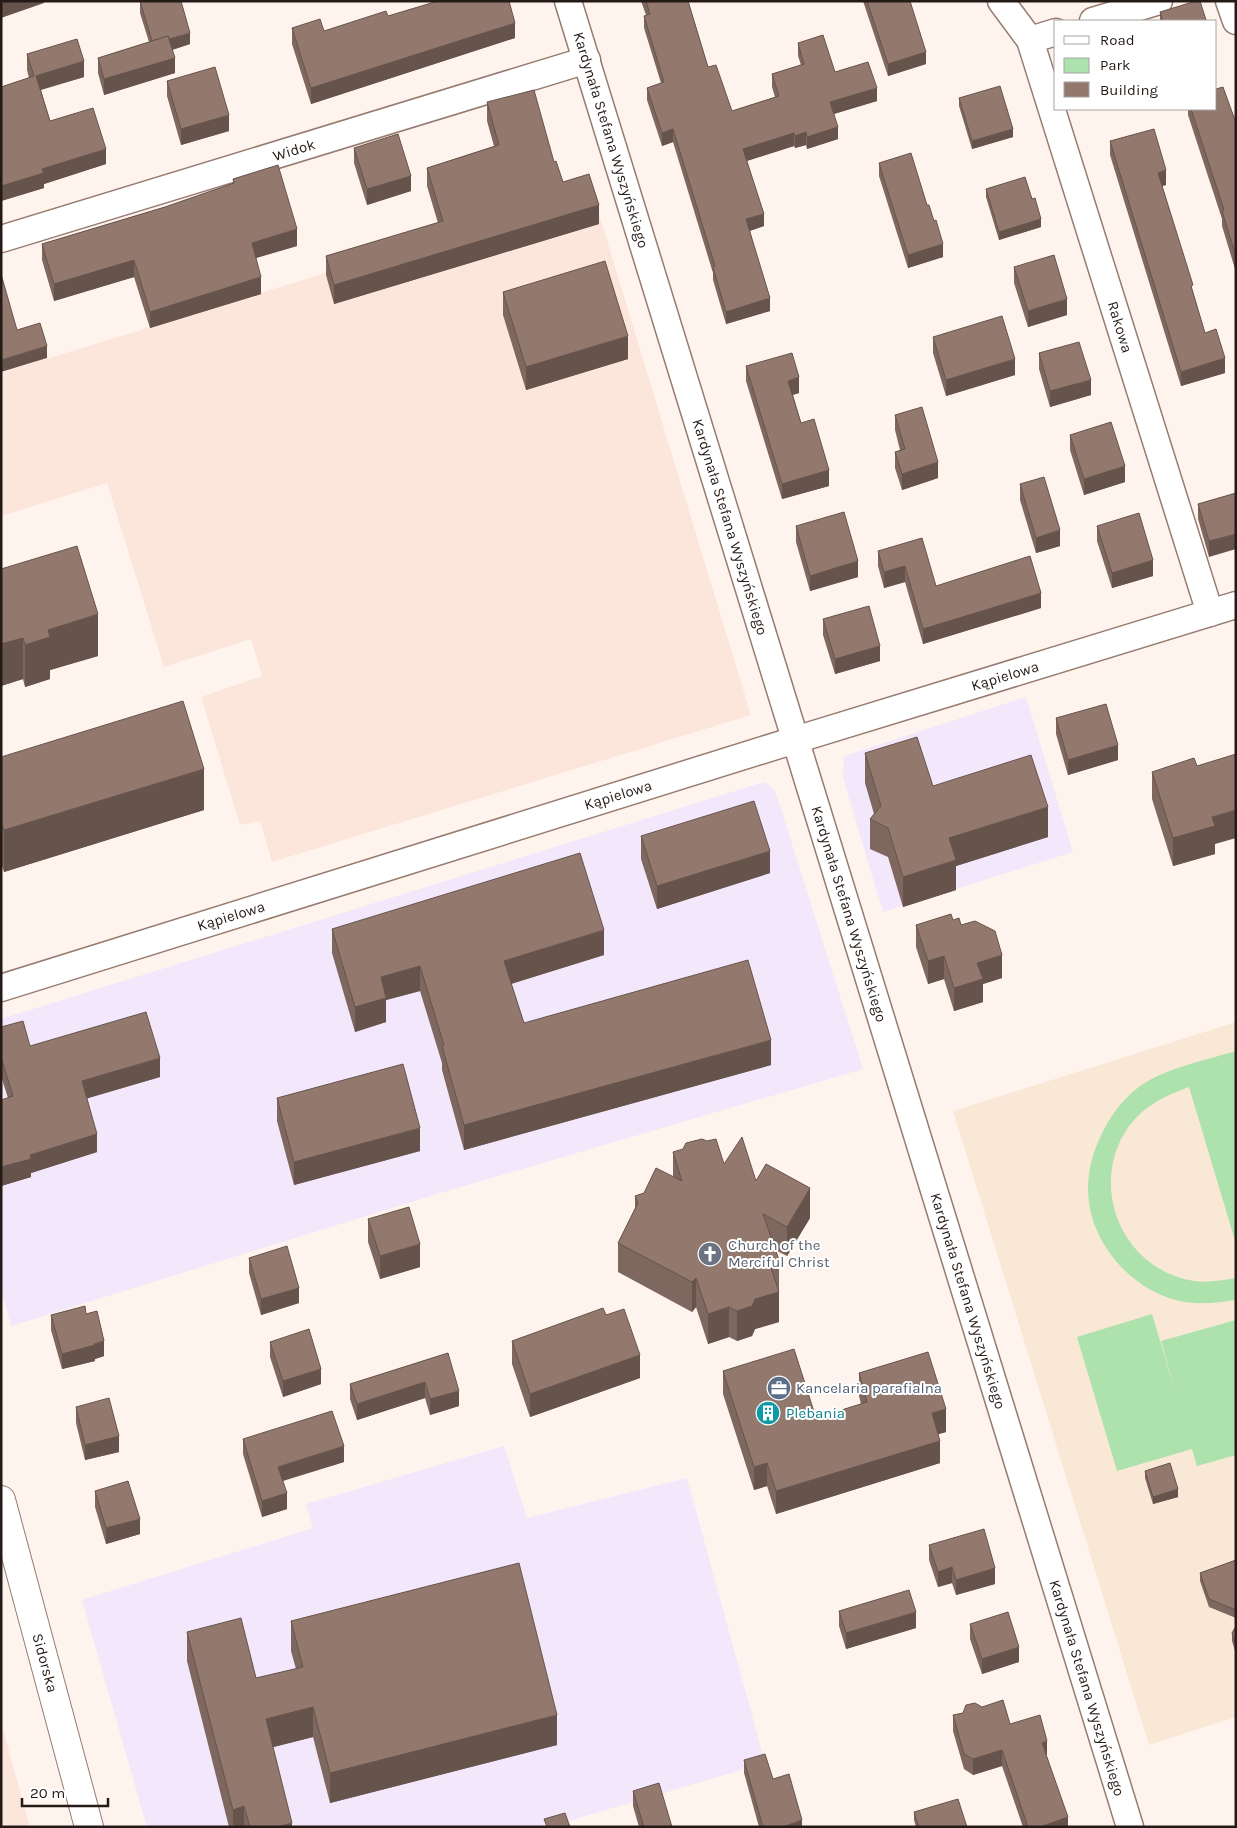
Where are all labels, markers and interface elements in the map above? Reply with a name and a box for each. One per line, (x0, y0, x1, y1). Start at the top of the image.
legend (1054, 20, 1217, 110)
street label: Kardynała Stefana Wyszyńskiego (569, 30, 653, 250)
text: Road (1100, 31, 1135, 49)
text: Park (1100, 56, 1130, 74)
text: Building (1100, 81, 1158, 99)
street label: Widok (271, 135, 317, 165)
street label: Rakowa (1104, 299, 1136, 355)
street label: Kardynała Stefana Wyszyńskiego (688, 417, 772, 637)
street label: Kąpielowa (969, 657, 1041, 695)
street label: Kąpielowa (582, 776, 654, 814)
street label: Kardynała Stefana Wyszyńskiego (807, 804, 891, 1024)
street label: Kąpielowa (195, 897, 267, 935)
street label: Kardynała Stefana Wyszyńskiego (926, 1191, 1010, 1411)
place label: Church of the Merciful Christ (728, 1236, 830, 1271)
church icon: Church of the Merciful Christ (697, 1241, 723, 1267)
office icon: Kancelaria parafialna (766, 1375, 792, 1401)
place label: Kancelaria parafialna (796, 1379, 942, 1397)
building icon: Plebania (755, 1400, 781, 1426)
place label: Plebania (786, 1404, 845, 1422)
street label: Kardynała Stefana Wyszyńskiego (1045, 1578, 1129, 1798)
street label: Sidorska (28, 1631, 62, 1695)
scale bar (22, 1776, 109, 1808)
text: 20 m (30, 1784, 65, 1802)

